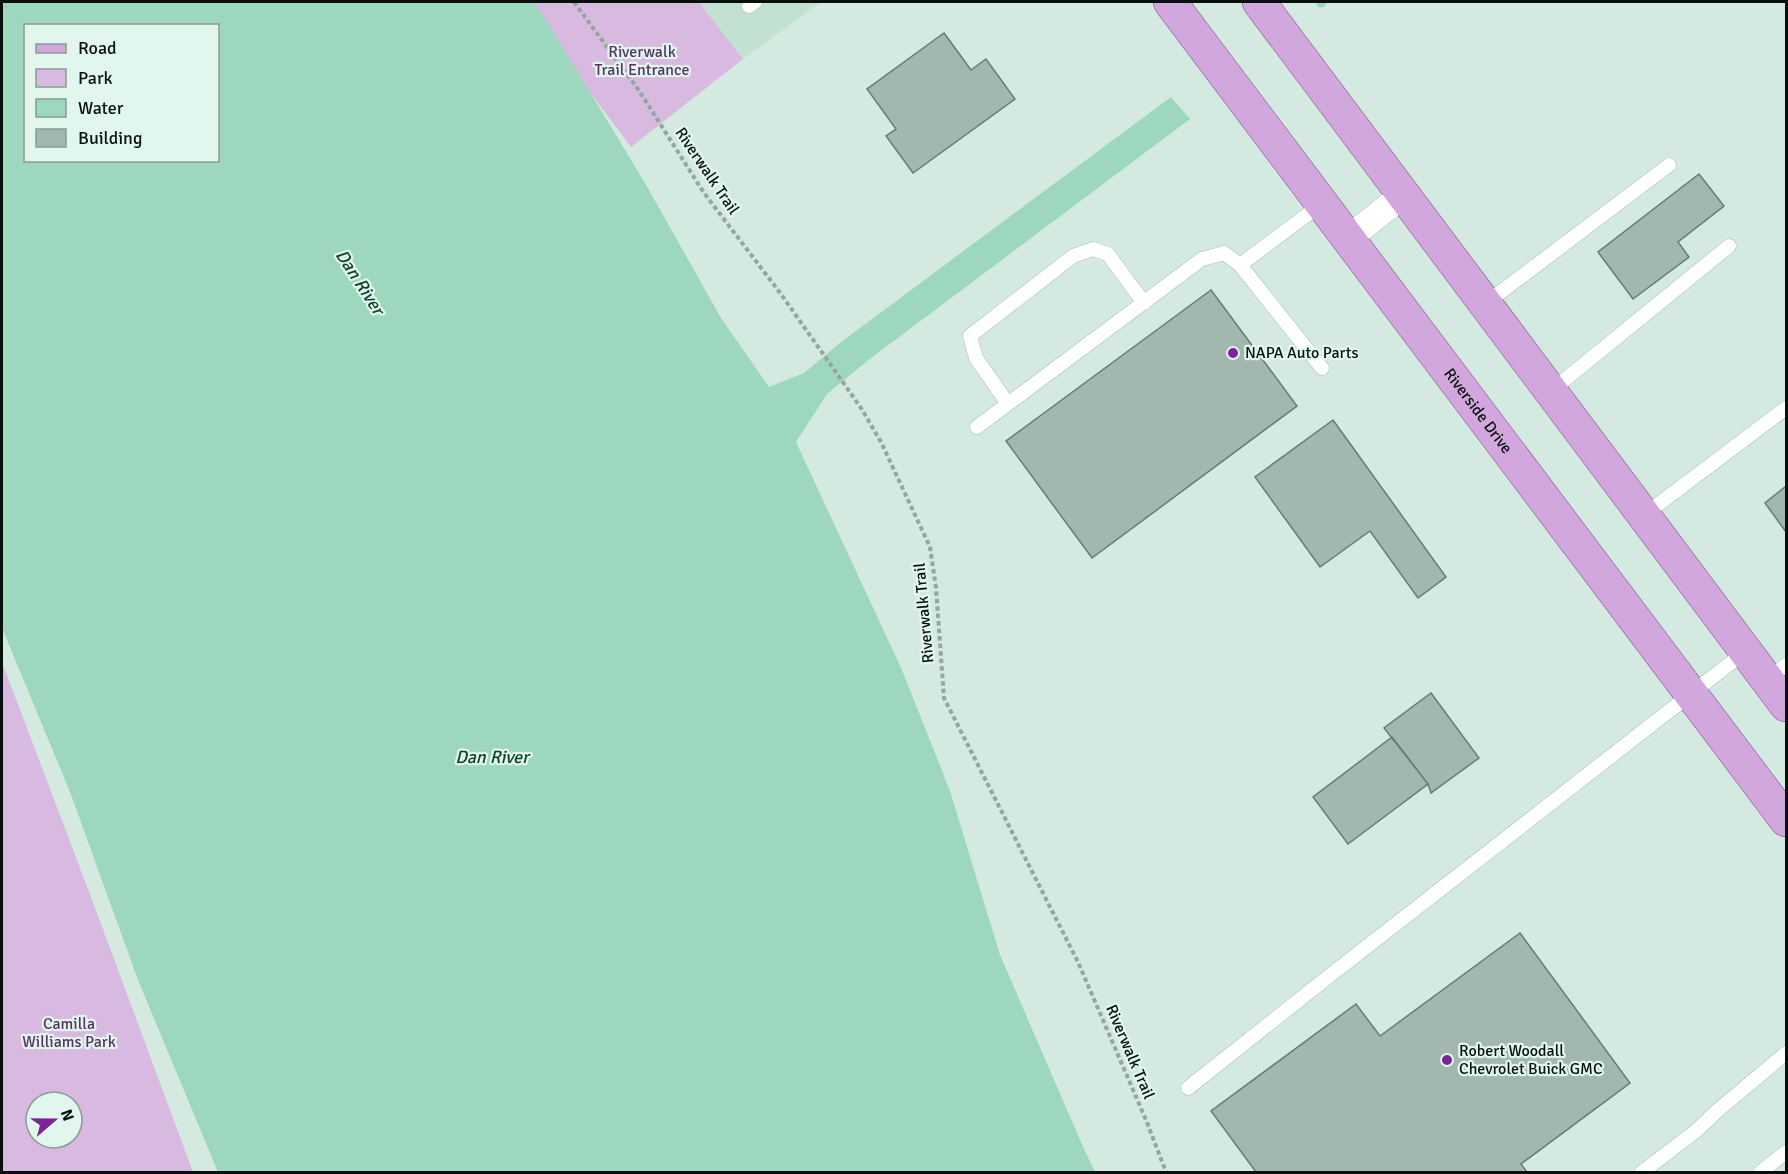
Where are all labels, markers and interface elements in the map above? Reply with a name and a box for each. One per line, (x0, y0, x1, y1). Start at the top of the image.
legend (24, 24, 219, 162)
text: Road (78, 37, 117, 59)
park label: Riverwalk Trail Entrance (594, 42, 690, 80)
text: Park (78, 67, 113, 89)
text: Water (78, 97, 124, 119)
street label: Riverwalk Trail (671, 124, 744, 219)
text: Building (78, 127, 142, 149)
water label: Dan River (331, 245, 391, 321)
place label: NAPA Auto Parts (1245, 343, 1358, 363)
marker: NAPA Auto Parts (1226, 346, 1240, 360)
street label: Riverside Drive (1439, 364, 1517, 458)
street label: Riverwalk Trail (910, 562, 938, 664)
water label: Dan River (455, 746, 531, 768)
street label: Riverwalk Trail (1101, 1002, 1159, 1103)
park label: Camilla Williams Park (22, 1014, 116, 1052)
place label: Robert Woodall Chevrolet Buick GMC (1459, 1041, 1603, 1079)
marker: Robert Woodall Chevrolet Buick GMC (1440, 1053, 1454, 1067)
north arrow (24, 1090, 84, 1150)
text: N (56, 1107, 78, 1124)

